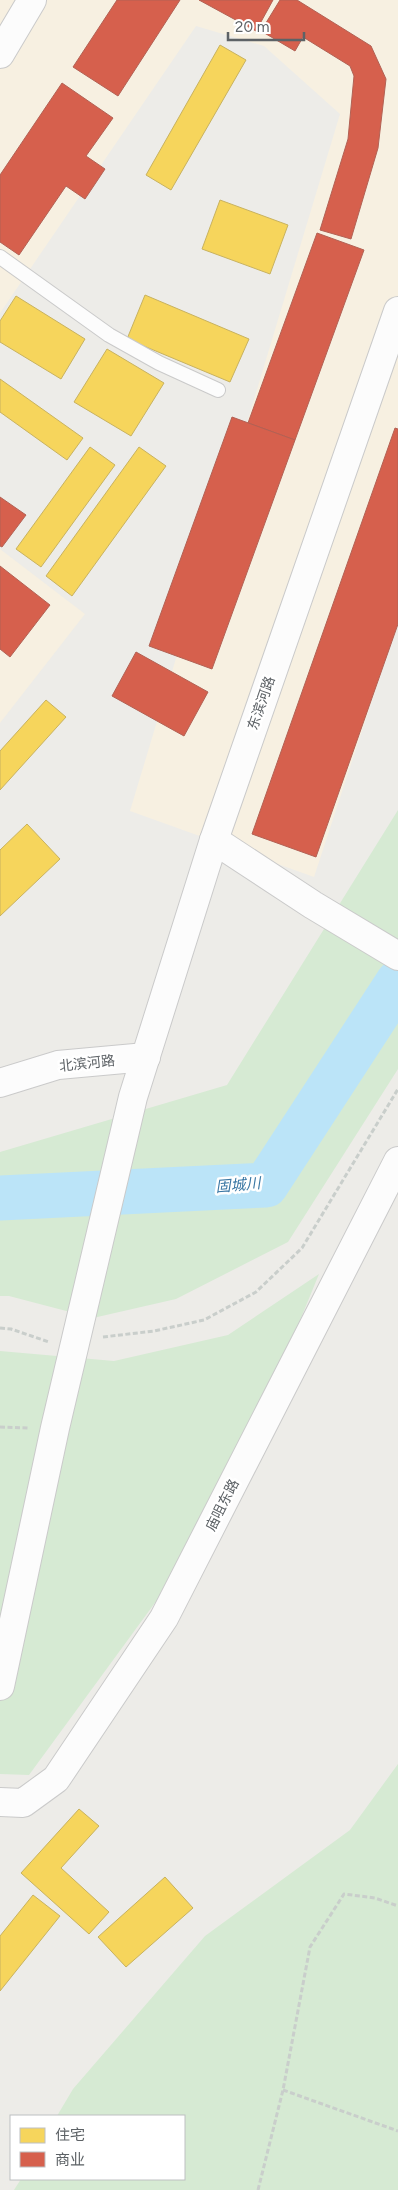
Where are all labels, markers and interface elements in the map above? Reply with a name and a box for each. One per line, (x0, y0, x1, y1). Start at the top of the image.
scale bar (228, 10, 304, 42)
text: 20 m (235, 18, 269, 36)
street label: 东滨河路 (244, 674, 279, 732)
street label: 北滨河路 (58, 1052, 116, 1075)
water label: 固城川 (215, 1174, 263, 1196)
street label: 庙咀东路 (202, 1476, 243, 1534)
legend (10, 2115, 185, 2180)
text: 住宅 (55, 2126, 85, 2144)
text: 商业 (55, 2151, 85, 2169)

